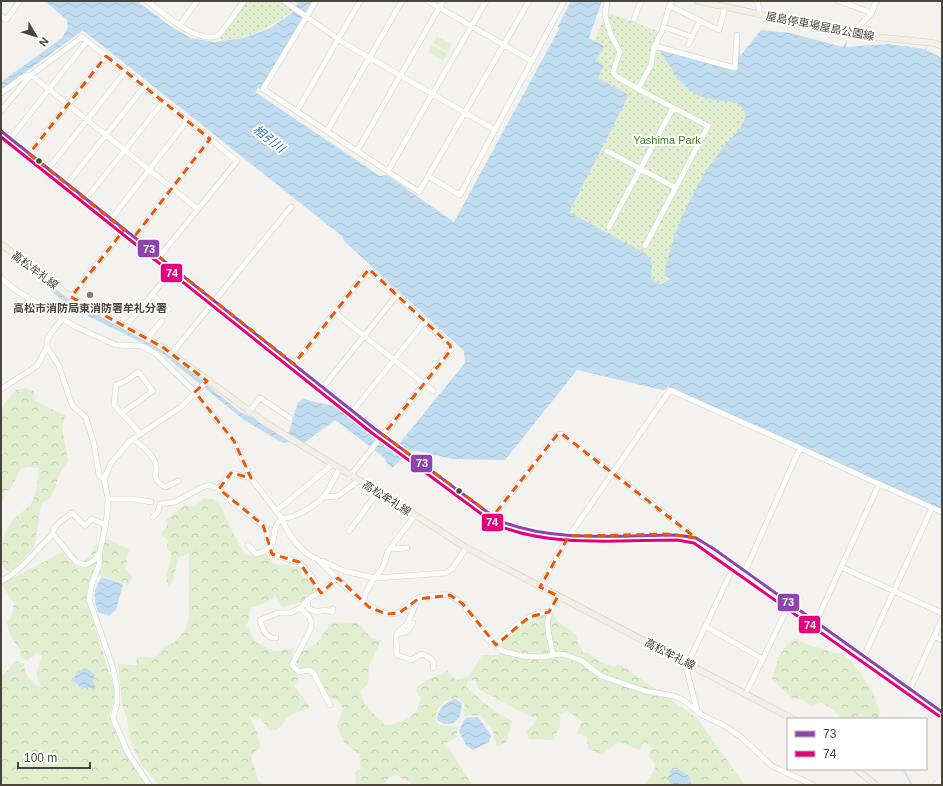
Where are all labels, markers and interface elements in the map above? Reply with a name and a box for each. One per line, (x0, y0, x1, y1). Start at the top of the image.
street label: 屋島停車場屋島公園線 (765, 10, 875, 42)
north arrow (16, 16, 56, 56)
text: N (37, 35, 51, 49)
water label: 相引川 (251, 122, 289, 157)
park label: Yashima Park (633, 134, 701, 146)
unlabelled marker (34, 156, 44, 166)
line badge: 73 (137, 239, 160, 258)
text: 73 (143, 243, 155, 255)
street label: 高松牟礼線 (9, 249, 61, 291)
line badge: 74 (160, 263, 183, 283)
text: 74 (166, 267, 179, 279)
marker: 高松市消防局東消防署牟礼分署 (85, 290, 95, 300)
place label: 高松市消防局東消防署牟礼分署 (13, 302, 167, 314)
line badge: 73 (410, 454, 433, 473)
text: 73 (416, 457, 428, 469)
street label: 高松牟礼線 (360, 478, 414, 518)
unlabelled marker (454, 486, 464, 496)
line badge: 74 (481, 513, 504, 532)
text: 74 (486, 516, 499, 528)
line badge: 73 (777, 593, 800, 612)
text: 73 (782, 596, 794, 608)
line badge: 74 (798, 615, 821, 634)
text: 74 (804, 619, 817, 631)
street label: 高松牟礼線 (643, 636, 697, 672)
legend (787, 718, 927, 770)
text: 73 (823, 727, 837, 741)
scale bar (18, 744, 90, 770)
text: 74 (823, 747, 837, 761)
text: 100 m (24, 751, 57, 765)

